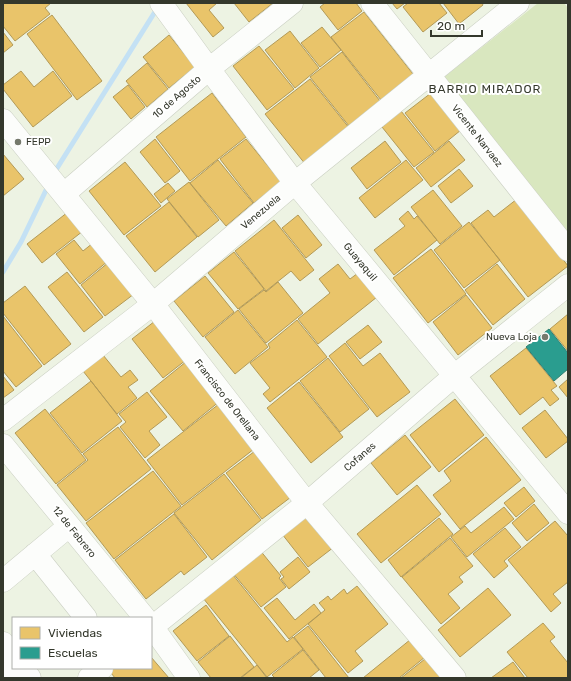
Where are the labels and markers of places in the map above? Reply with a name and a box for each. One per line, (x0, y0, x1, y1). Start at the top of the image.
place label: FEPP (26, 136, 51, 148)
marker: FEPP (13, 137, 23, 147)
place label: Nueva Loja (486, 331, 537, 343)
marker: Nueva Loja (540, 332, 550, 342)

